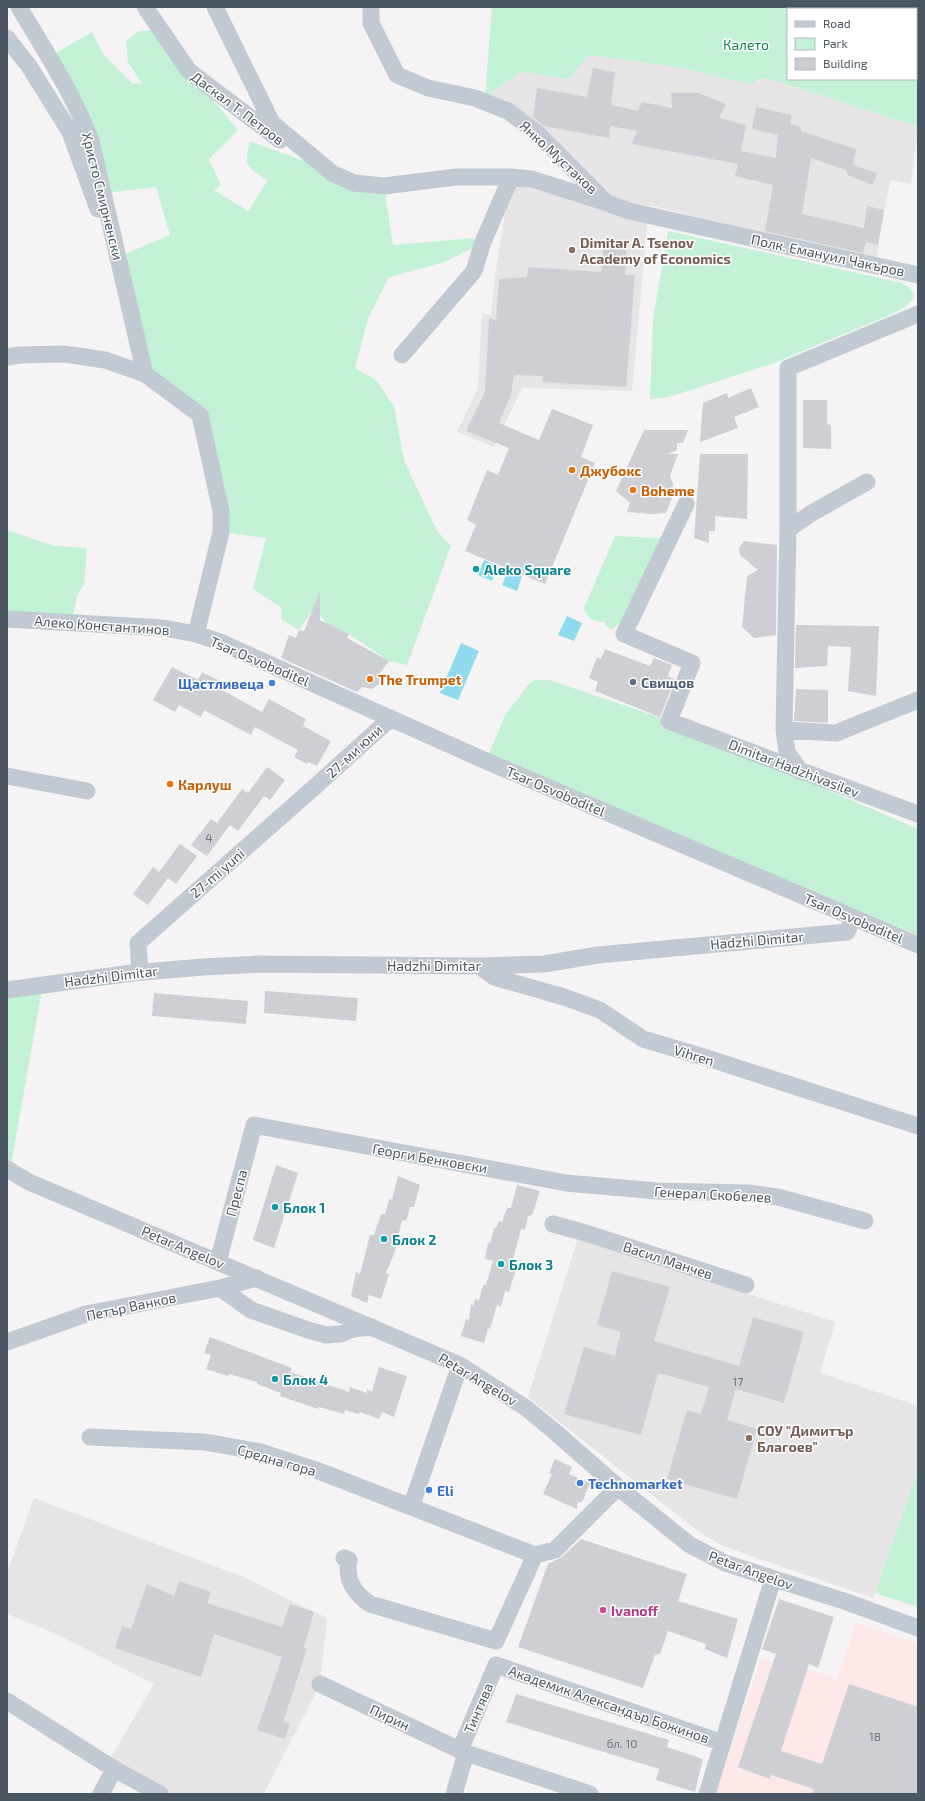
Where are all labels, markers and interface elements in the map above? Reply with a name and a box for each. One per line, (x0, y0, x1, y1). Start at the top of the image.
legend (787, 8, 917, 80)
text: Road (823, 16, 851, 30)
park label: Калето (723, 36, 769, 53)
text: Park (823, 36, 848, 50)
text: Building (823, 56, 868, 70)
street label: Даскал Т. Петров (188, 68, 288, 148)
street label: Янко Мустаков (517, 117, 601, 197)
street label: Христо Смирненски (79, 130, 127, 262)
street label: Полк. Емануил Чакъров (750, 230, 906, 280)
place label: Dimitar A. Tsenov Academy of Economics (580, 234, 731, 267)
marker: Dimitar A. Tsenov Academy of Economics (567, 245, 577, 255)
place label: Джубокс (580, 462, 641, 479)
marker: Джубокс (567, 465, 577, 475)
place label: Boheme (641, 482, 695, 499)
marker: Boheme (628, 485, 638, 495)
place label: Aleko Square (484, 561, 571, 578)
marker: Aleko Square (471, 564, 481, 574)
street label: Алеко Константинов (34, 612, 170, 638)
street label: Tsar Osvoboditel (208, 632, 313, 690)
place label: The Trumpet (378, 671, 462, 688)
marker: The Trumpet (365, 674, 375, 684)
place label: Свищов (641, 674, 694, 691)
place label: Щастливеца (178, 675, 264, 692)
marker: Свищов (628, 677, 638, 687)
marker: Щастливеца (267, 678, 277, 688)
street label: 27-ми юни (322, 721, 386, 781)
street label: Dimitar Hadzhivasilev (726, 735, 862, 801)
street label: Tsar Osvoboditel (504, 762, 609, 820)
place label: Карлуш (178, 776, 231, 793)
marker: Карлуш (165, 779, 175, 789)
house number: 4 (205, 830, 213, 844)
street label: 27-mi yuni (186, 845, 248, 901)
street label: Tsar Osvoboditel (802, 889, 907, 947)
street label: Hadzhi Dimitar (709, 927, 805, 953)
street label: Hadzhi Dimitar (387, 957, 481, 974)
street label: Hadzhi Dimitar (63, 962, 159, 990)
street label: Vihren (672, 1041, 716, 1069)
street label: Георги Бенковски (371, 1140, 489, 1176)
street label: Преспа (222, 1168, 250, 1218)
street label: Генерал Скобелев (654, 1182, 772, 1206)
place label: Блок 1 (283, 1199, 325, 1216)
marker: Блок 1 (270, 1202, 280, 1212)
street label: Petar Angelov (139, 1222, 228, 1272)
place label: Блок 2 (392, 1231, 436, 1248)
marker: Блок 2 (379, 1234, 389, 1244)
street label: Васил Манчев (621, 1237, 715, 1283)
place label: Блок 3 (509, 1256, 553, 1273)
marker: Блок 3 (496, 1259, 506, 1269)
street label: Петър Ванков (85, 1288, 177, 1324)
street label: Petar Angelov (436, 1349, 521, 1409)
place label: Блок 4 (283, 1371, 328, 1388)
marker: Блок 4 (270, 1374, 280, 1384)
house number: 17 (733, 1374, 743, 1388)
place label: СОУ "Димитър Благоев" (757, 1422, 854, 1455)
marker: СОУ "Димитър Благоев" (744, 1433, 754, 1443)
street label: Средна гора (236, 1441, 318, 1479)
place label: Technomarket (588, 1475, 683, 1492)
marker: Technomarket (575, 1478, 585, 1488)
place label: Eli (437, 1482, 454, 1499)
marker: Eli (424, 1485, 434, 1495)
street label: Petar Angelov (707, 1547, 796, 1593)
place label: Ivanoff (611, 1602, 659, 1619)
marker: Ivanoff (598, 1605, 608, 1615)
street label: Академик Александър Божинов (506, 1662, 712, 1746)
street label: Тинтява (460, 1680, 496, 1736)
street label: Пирин (367, 1700, 413, 1734)
house number: 18 (869, 1729, 881, 1743)
house number: бл. 10 (606, 1736, 638, 1750)

